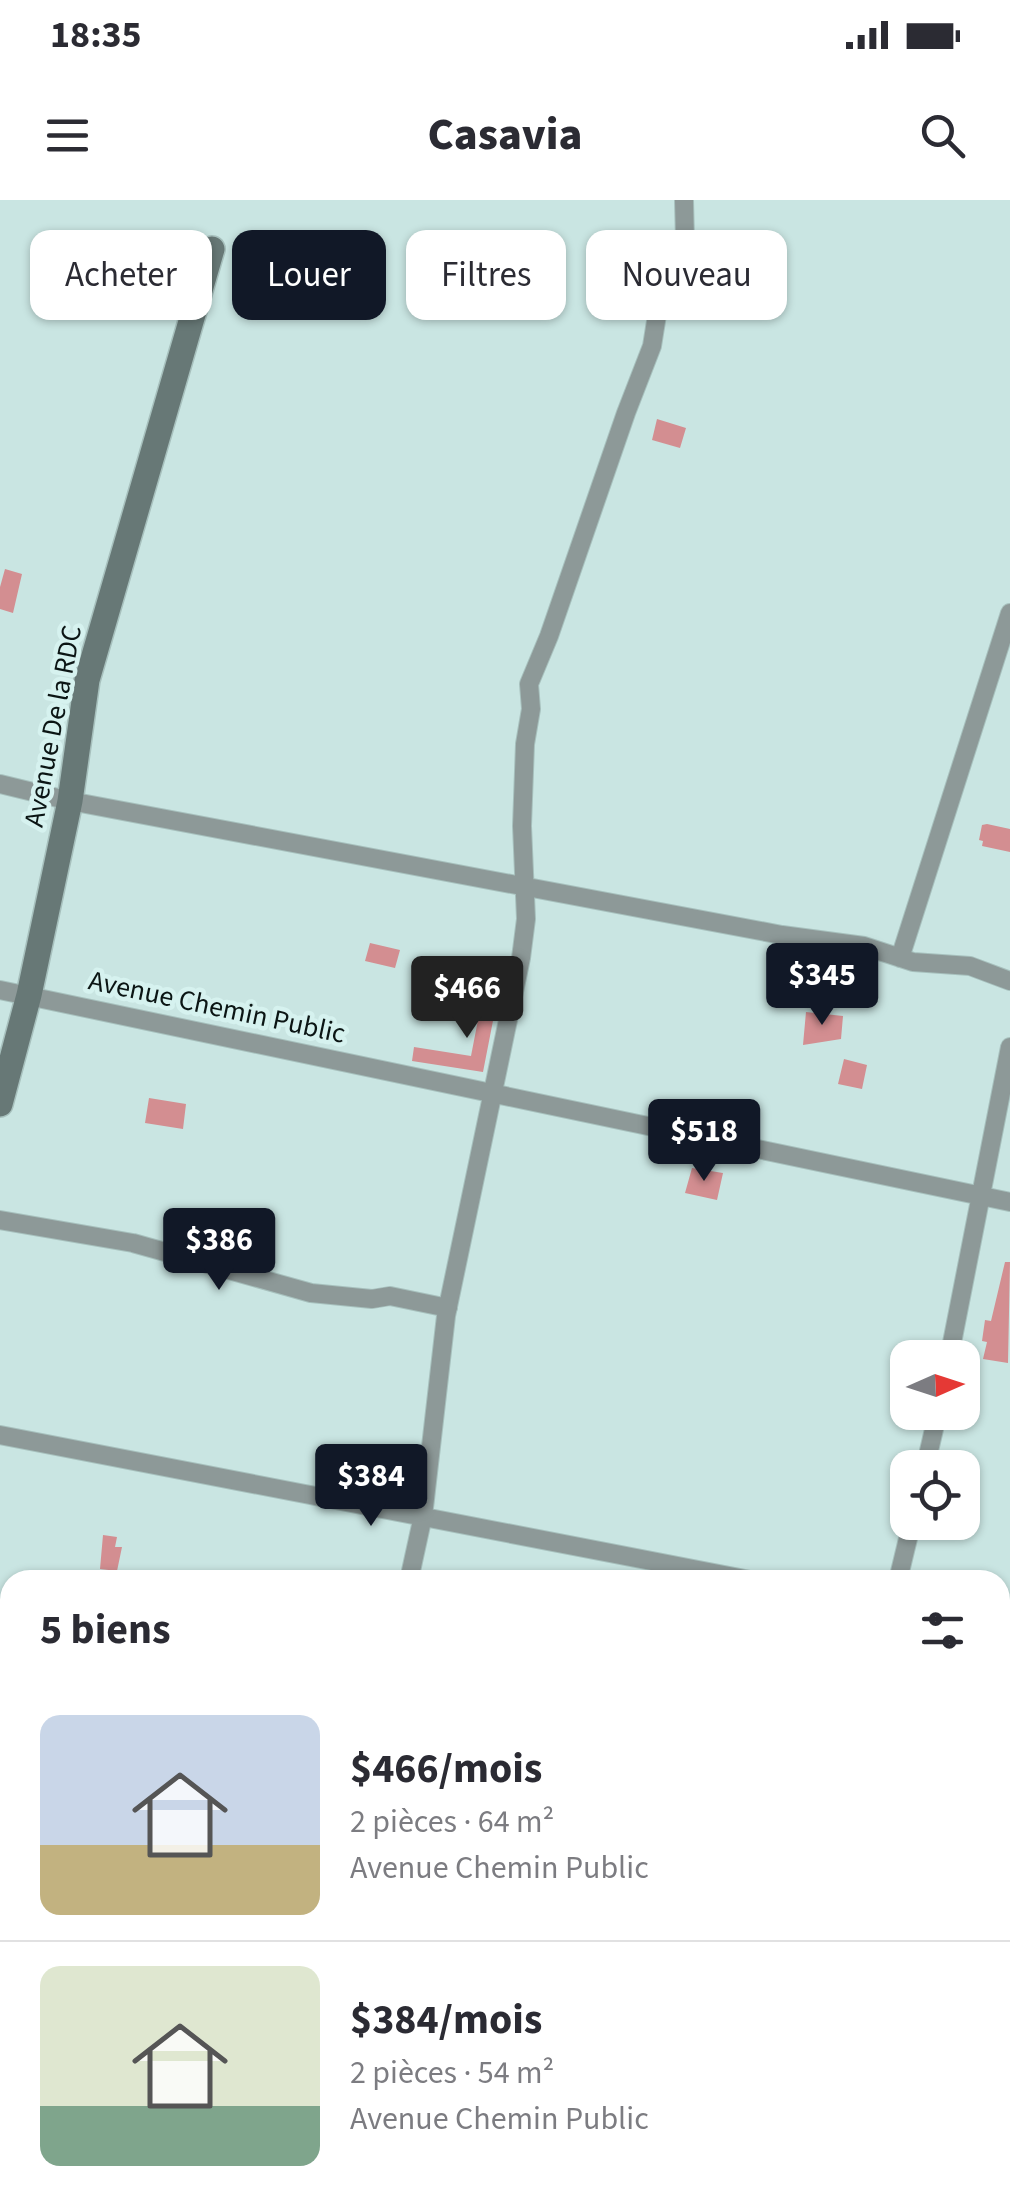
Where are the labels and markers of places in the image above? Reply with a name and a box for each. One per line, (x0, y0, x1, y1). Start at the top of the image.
pin: $345 (763, 943, 881, 1028)
pin: $466 (408, 956, 526, 1041)
pin: $518 (645, 1099, 763, 1184)
pin: $386 (160, 1208, 278, 1293)
pin: $384 (312, 1444, 430, 1529)

